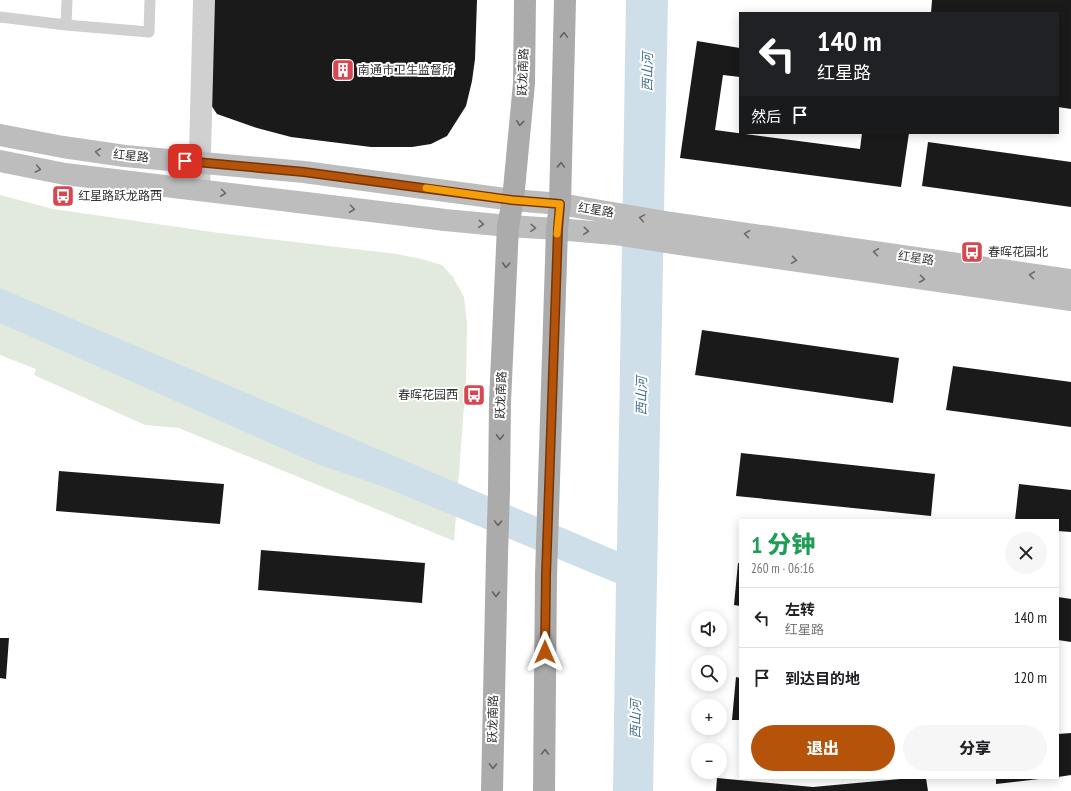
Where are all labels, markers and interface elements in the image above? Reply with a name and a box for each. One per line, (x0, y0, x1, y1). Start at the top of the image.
text: 140 m (817, 22, 881, 59)
icon: left (751, 28, 803, 80)
one-way arrow (560, 32, 569, 38)
street label: 跃龙南路 (514, 48, 531, 96)
water label: 西山河 (639, 49, 656, 92)
building icon: 南通市卫生监督所 (330, 57, 356, 83)
text: 红星路 (817, 61, 871, 84)
place label: 南通市卫生监督所 (358, 62, 454, 77)
icon: arrive (789, 104, 811, 126)
text: 然后 (751, 107, 781, 126)
one-way arrow (516, 120, 525, 126)
pin (168, 144, 202, 178)
street label: 红星路 (112, 146, 150, 165)
one-way arrow (95, 148, 101, 157)
icon: arrive (174, 150, 196, 172)
one-way arrow (557, 162, 565, 168)
one-way arrow (35, 164, 41, 172)
bus stop icon: 红星路跃龙路西 (50, 183, 76, 209)
place label: 红星路跃龙路西 (78, 188, 162, 203)
one-way arrow (220, 188, 226, 197)
street label: 红星路 (577, 199, 615, 220)
one-way arrow (349, 204, 355, 213)
one-way arrow (639, 214, 645, 222)
one-way arrow (478, 219, 484, 228)
one-way arrow (530, 223, 536, 232)
one-way arrow (583, 227, 589, 236)
one-way arrow (744, 230, 750, 239)
bus stop icon: 春晖花园北 (959, 239, 985, 265)
place label: 春晖花园北 (988, 244, 1048, 259)
one-way arrow (873, 248, 879, 257)
street label: 红星路 (897, 248, 935, 267)
one-way arrow (791, 255, 797, 264)
one-way arrow (502, 262, 511, 268)
one-way arrow (1029, 271, 1035, 280)
one-way arrow (919, 274, 925, 283)
street label: 跃龙南路 (492, 371, 509, 419)
water label: 西山河 (633, 373, 650, 416)
bus stop icon: 春晖花园西 (461, 382, 487, 408)
place label: 春晖花园西 (398, 387, 458, 402)
one-way arrow (496, 434, 504, 440)
one-way arrow (494, 520, 502, 526)
text: 1 分钟 (751, 529, 815, 560)
button: close (1005, 532, 1047, 574)
text: 260 m · 06:16 (751, 560, 814, 577)
one-way arrow (492, 591, 500, 597)
text: 左转 (785, 600, 815, 619)
icon: left (751, 607, 773, 629)
text: 140 m (1014, 608, 1047, 627)
map controls (691, 611, 727, 779)
button: sound (691, 611, 727, 647)
text: 红星路 (785, 621, 824, 638)
position arrow (524, 631, 566, 673)
button: search (691, 655, 727, 691)
icon: arrive (751, 667, 773, 689)
text: 120 m (1014, 668, 1047, 687)
text: 到达目的地 (785, 669, 860, 688)
street label: 跃龙南路 (485, 695, 500, 743)
water label: 西山河 (627, 696, 644, 739)
button: + (691, 699, 727, 735)
button: 退出 (751, 725, 895, 771)
button: 分享 (903, 725, 1047, 771)
button: − (691, 743, 727, 779)
one-way arrow (541, 749, 549, 755)
one-way arrow (488, 763, 497, 769)

